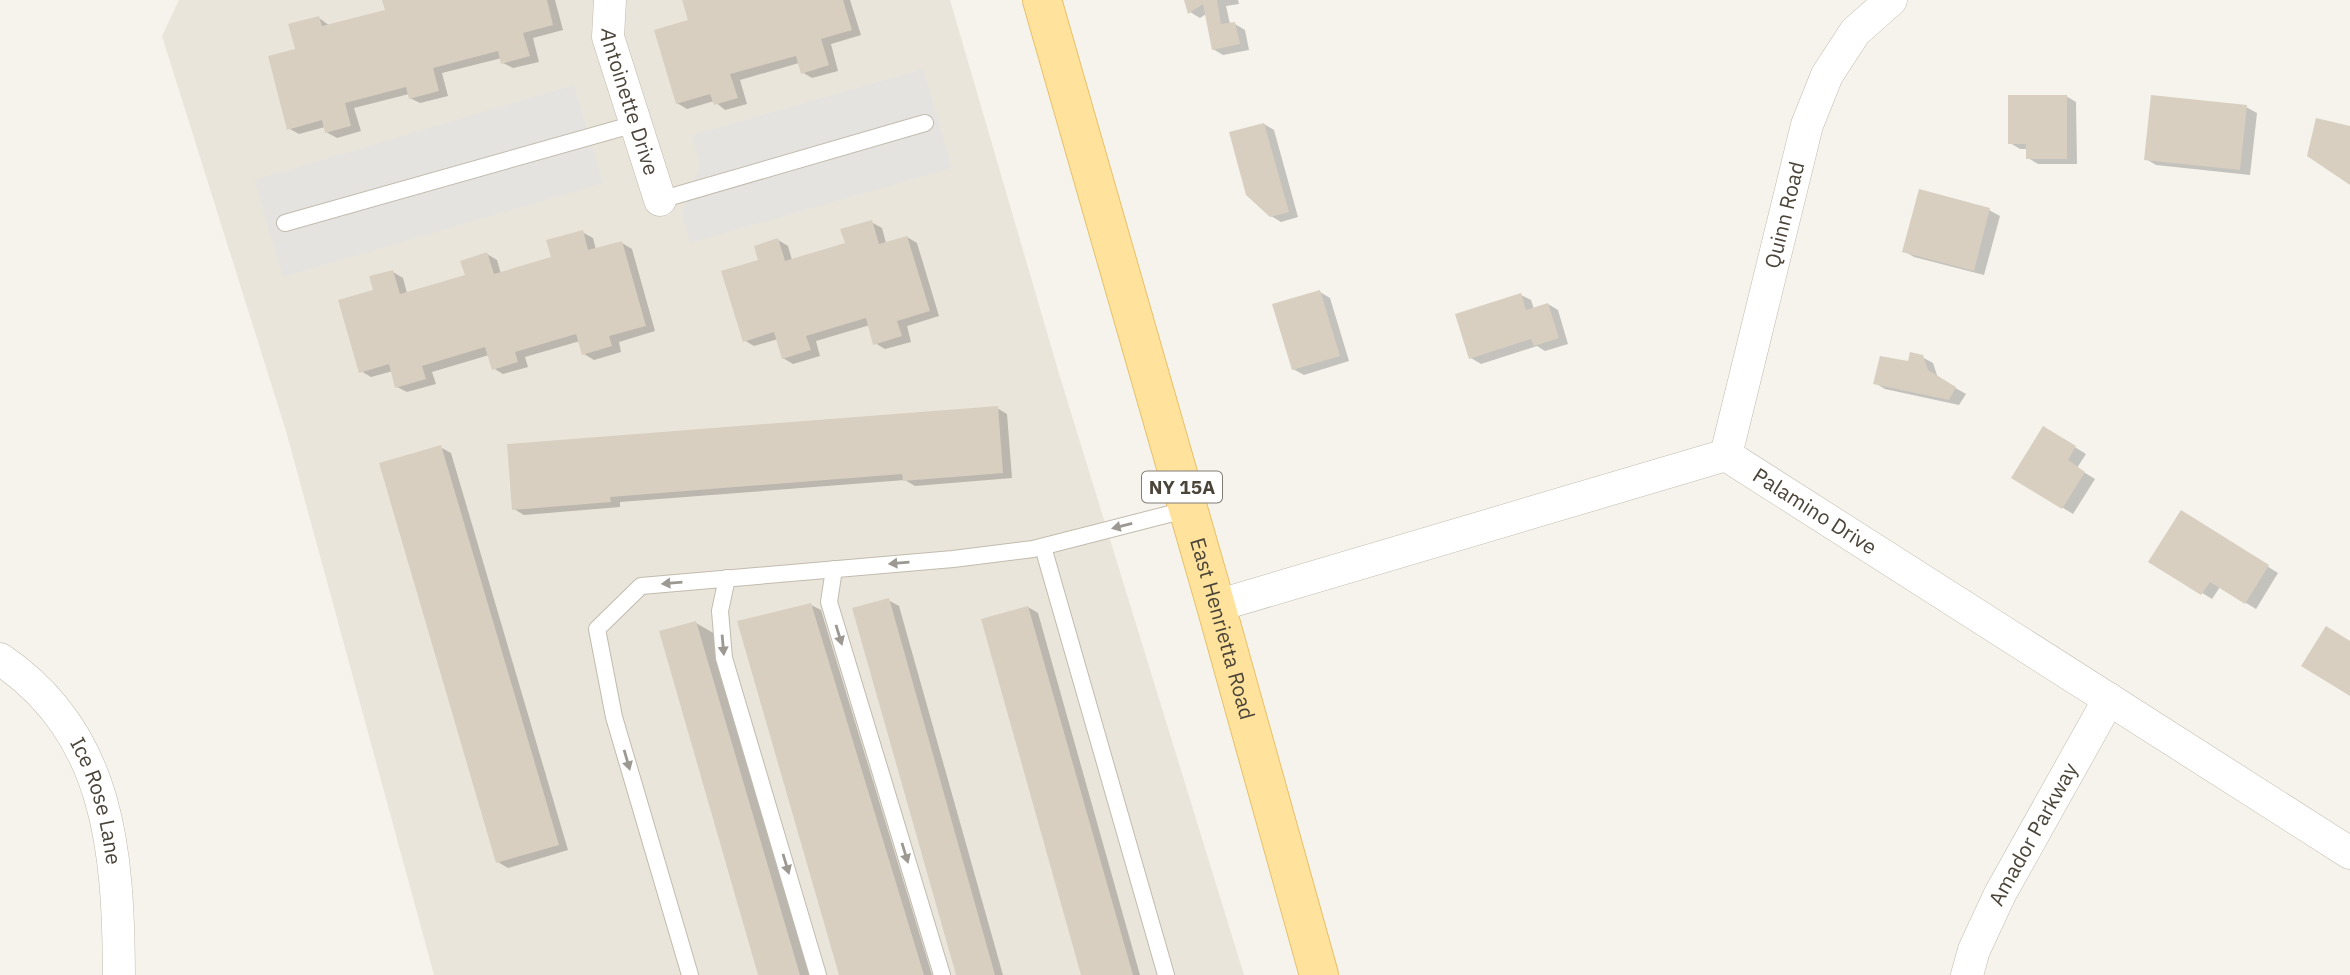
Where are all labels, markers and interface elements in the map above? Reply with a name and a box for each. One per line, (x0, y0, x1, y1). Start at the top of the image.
street label: Antoinette Drive (595, 28, 666, 179)
street label: Quinn Road (1757, 159, 1811, 271)
street label: Palamino Drive (1748, 461, 1882, 561)
road number: NY 15A (1142, 472, 1222, 502)
one-way arrow (1111, 521, 1133, 532)
street label: East Henrietta Road (1184, 534, 1262, 723)
one-way arrow (887, 558, 909, 569)
one-way arrow (661, 578, 683, 589)
one-way arrow (834, 625, 844, 646)
one-way arrow (718, 635, 729, 657)
street label: Ice Rose Lane (64, 732, 128, 866)
one-way arrow (622, 750, 632, 771)
street label: Amador Parkway (1982, 757, 2084, 910)
one-way arrow (900, 843, 910, 864)
one-way arrow (781, 854, 791, 875)

